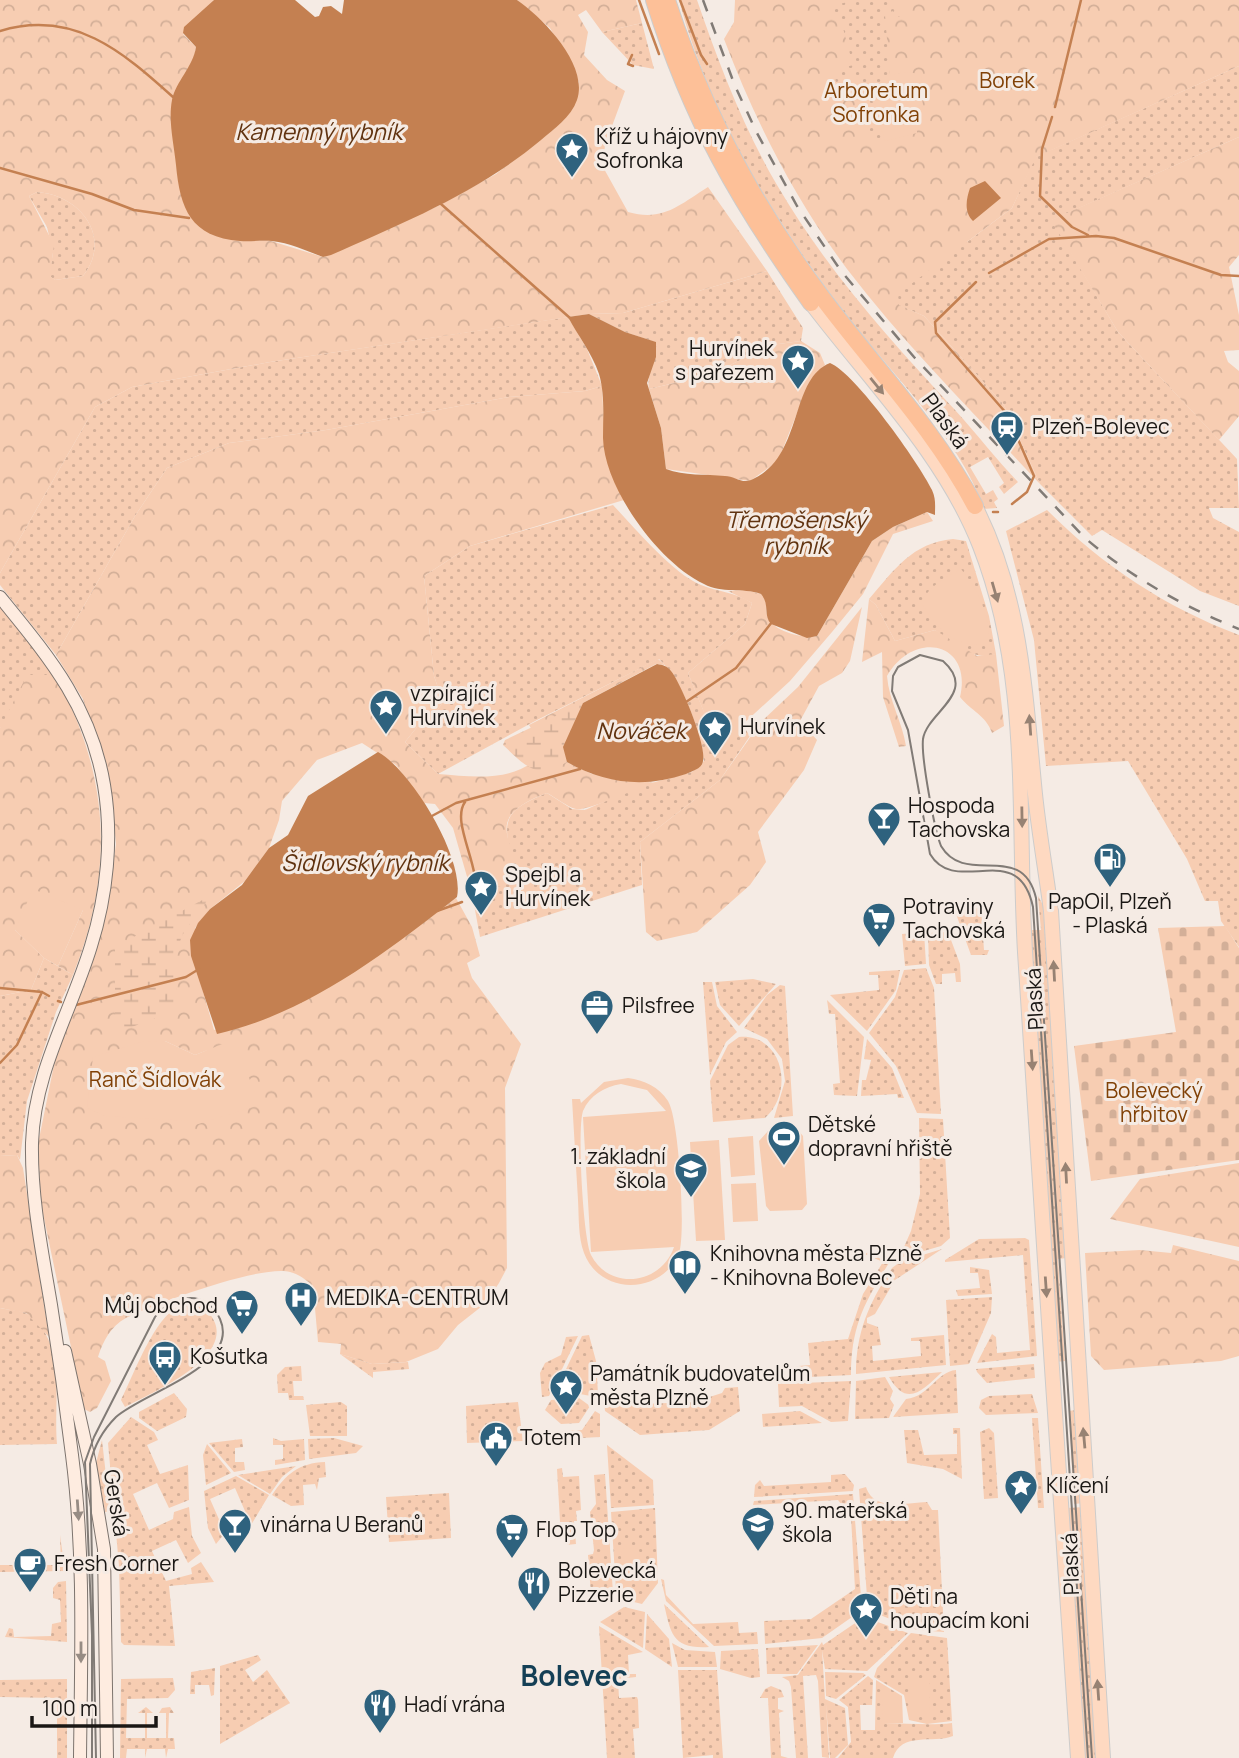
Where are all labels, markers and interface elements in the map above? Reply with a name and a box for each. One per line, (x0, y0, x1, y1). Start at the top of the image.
park label: Borek (979, 66, 1035, 94)
park label: Arboretum Sofronka (824, 76, 928, 128)
water label: Kamenný rybník (236, 115, 406, 147)
place label: Kříž u hájovny Sofronka (596, 122, 728, 174)
place icon: Kříž u hájovny Sofronka (553, 130, 591, 179)
place label: Hurvínek s pařezem (675, 334, 775, 386)
place icon: Hurvínek s pařezem (779, 342, 817, 391)
one-way arrow (869, 377, 884, 395)
street label: Plaská (916, 387, 975, 454)
station icon: Plzeň-Bolevec (988, 408, 1026, 457)
place label: Plzeň-Bolevec (1032, 412, 1170, 440)
water label: Třemošenský rybník (725, 503, 869, 561)
one-way arrow (991, 582, 1001, 603)
place label: vzpírající Hurvínek (410, 679, 496, 731)
place icon: vzpírající Hurvínek (367, 687, 405, 736)
place icon: Hurvínek (696, 708, 734, 757)
place label: Hurvínek (740, 712, 826, 740)
one-way arrow (1024, 713, 1035, 735)
water label: Nováček (596, 714, 690, 746)
place label: Hospoda Tachovska (908, 791, 1010, 843)
bar icon: Hospoda Tachovska (865, 799, 903, 848)
one-way arrow (1016, 806, 1027, 828)
fuel station icon: PapOil, Plzeň - Plaská (1091, 840, 1129, 889)
water label: Šidlovský rybník (281, 846, 452, 878)
place label: Spejbl a Hurvínek (505, 860, 591, 912)
place icon: Spejbl a Hurvínek (462, 868, 500, 917)
place label: PapOil, Plzeň - Plaská (1048, 887, 1172, 939)
place label: Potraviny Tachovská (903, 892, 1005, 944)
supermarket icon: Potraviny Tachovská (860, 900, 898, 949)
one-way arrow (1048, 960, 1059, 982)
street label: Plaská (1018, 967, 1050, 1031)
office icon: Pilsfree (578, 987, 616, 1036)
place label: Pilsfree (622, 991, 695, 1019)
one-way arrow (1027, 1049, 1038, 1071)
park label: Ranč Šídlovák (89, 1065, 222, 1093)
park label: Bolevecký hřbitov (1105, 1076, 1203, 1128)
place label: Dětské dopravní hřiště (808, 1110, 953, 1162)
sports icon: Dětské dopravní hřiště (765, 1118, 803, 1167)
place label: 1. základní škola (570, 1142, 666, 1194)
school or university icon: 1. základní škola (672, 1150, 710, 1199)
one-way arrow (1060, 1162, 1071, 1184)
place label: Knihovna města Plzně - Knihovna Bolevec (710, 1239, 922, 1291)
library icon: Knihovna města Plzně - Knihovna Bolevec (666, 1247, 704, 1296)
one-way arrow (1041, 1276, 1052, 1298)
hospital icon: MEDIKA-CENTRUM (282, 1279, 320, 1328)
place label: MEDIKA-CENTRUM (326, 1283, 509, 1311)
supermarket icon: Můj obchod (223, 1287, 261, 1336)
place label: Můj obchod (105, 1291, 218, 1319)
bus stop icon: Košutka (146, 1338, 184, 1387)
place label: Košutka (190, 1342, 268, 1370)
place label: Památník budovatelům města Plzně (590, 1359, 810, 1411)
place icon: Památník budovatelům města Plzně (547, 1367, 585, 1416)
public building icon: Totem (477, 1419, 515, 1468)
place label: Totem (520, 1423, 581, 1451)
one-way arrow (1078, 1427, 1089, 1449)
street label: Gerská (98, 1467, 136, 1538)
place icon: Klíčení (1002, 1467, 1040, 1516)
place label: Klíčení (1046, 1471, 1109, 1499)
place label: 90. mateřská škola (782, 1496, 907, 1548)
one-way arrow (73, 1499, 84, 1521)
school or university icon: 90. mateřská škola (739, 1504, 777, 1553)
bar icon: vinárna U Beranů (216, 1506, 254, 1555)
place label: vinárna U Beranů (260, 1510, 423, 1538)
supermarket icon: Flop Top (493, 1511, 531, 1560)
place label: Flop Top (536, 1515, 616, 1543)
street label: Plaská (1055, 1532, 1085, 1596)
cafe icon: Fresh Corner (11, 1545, 49, 1594)
place label: Fresh Corner (54, 1549, 180, 1577)
place label: Bolevecká Pizzerie (558, 1556, 656, 1608)
restaurant icon: Bolevecká Pizzerie (515, 1564, 553, 1613)
place label: Děti na houpacím koni (890, 1582, 1030, 1634)
place icon: Děti na houpacím koni (847, 1590, 885, 1639)
one-way arrow (75, 1642, 87, 1664)
district label: Bolevec (520, 1656, 628, 1694)
one-way arrow (1093, 1679, 1104, 1701)
scale bar (32, 1684, 156, 1728)
restaurant icon: Hadí vrána (361, 1686, 399, 1735)
place label: Hadí vrána (404, 1690, 505, 1718)
text: 100 m (42, 1694, 98, 1722)

